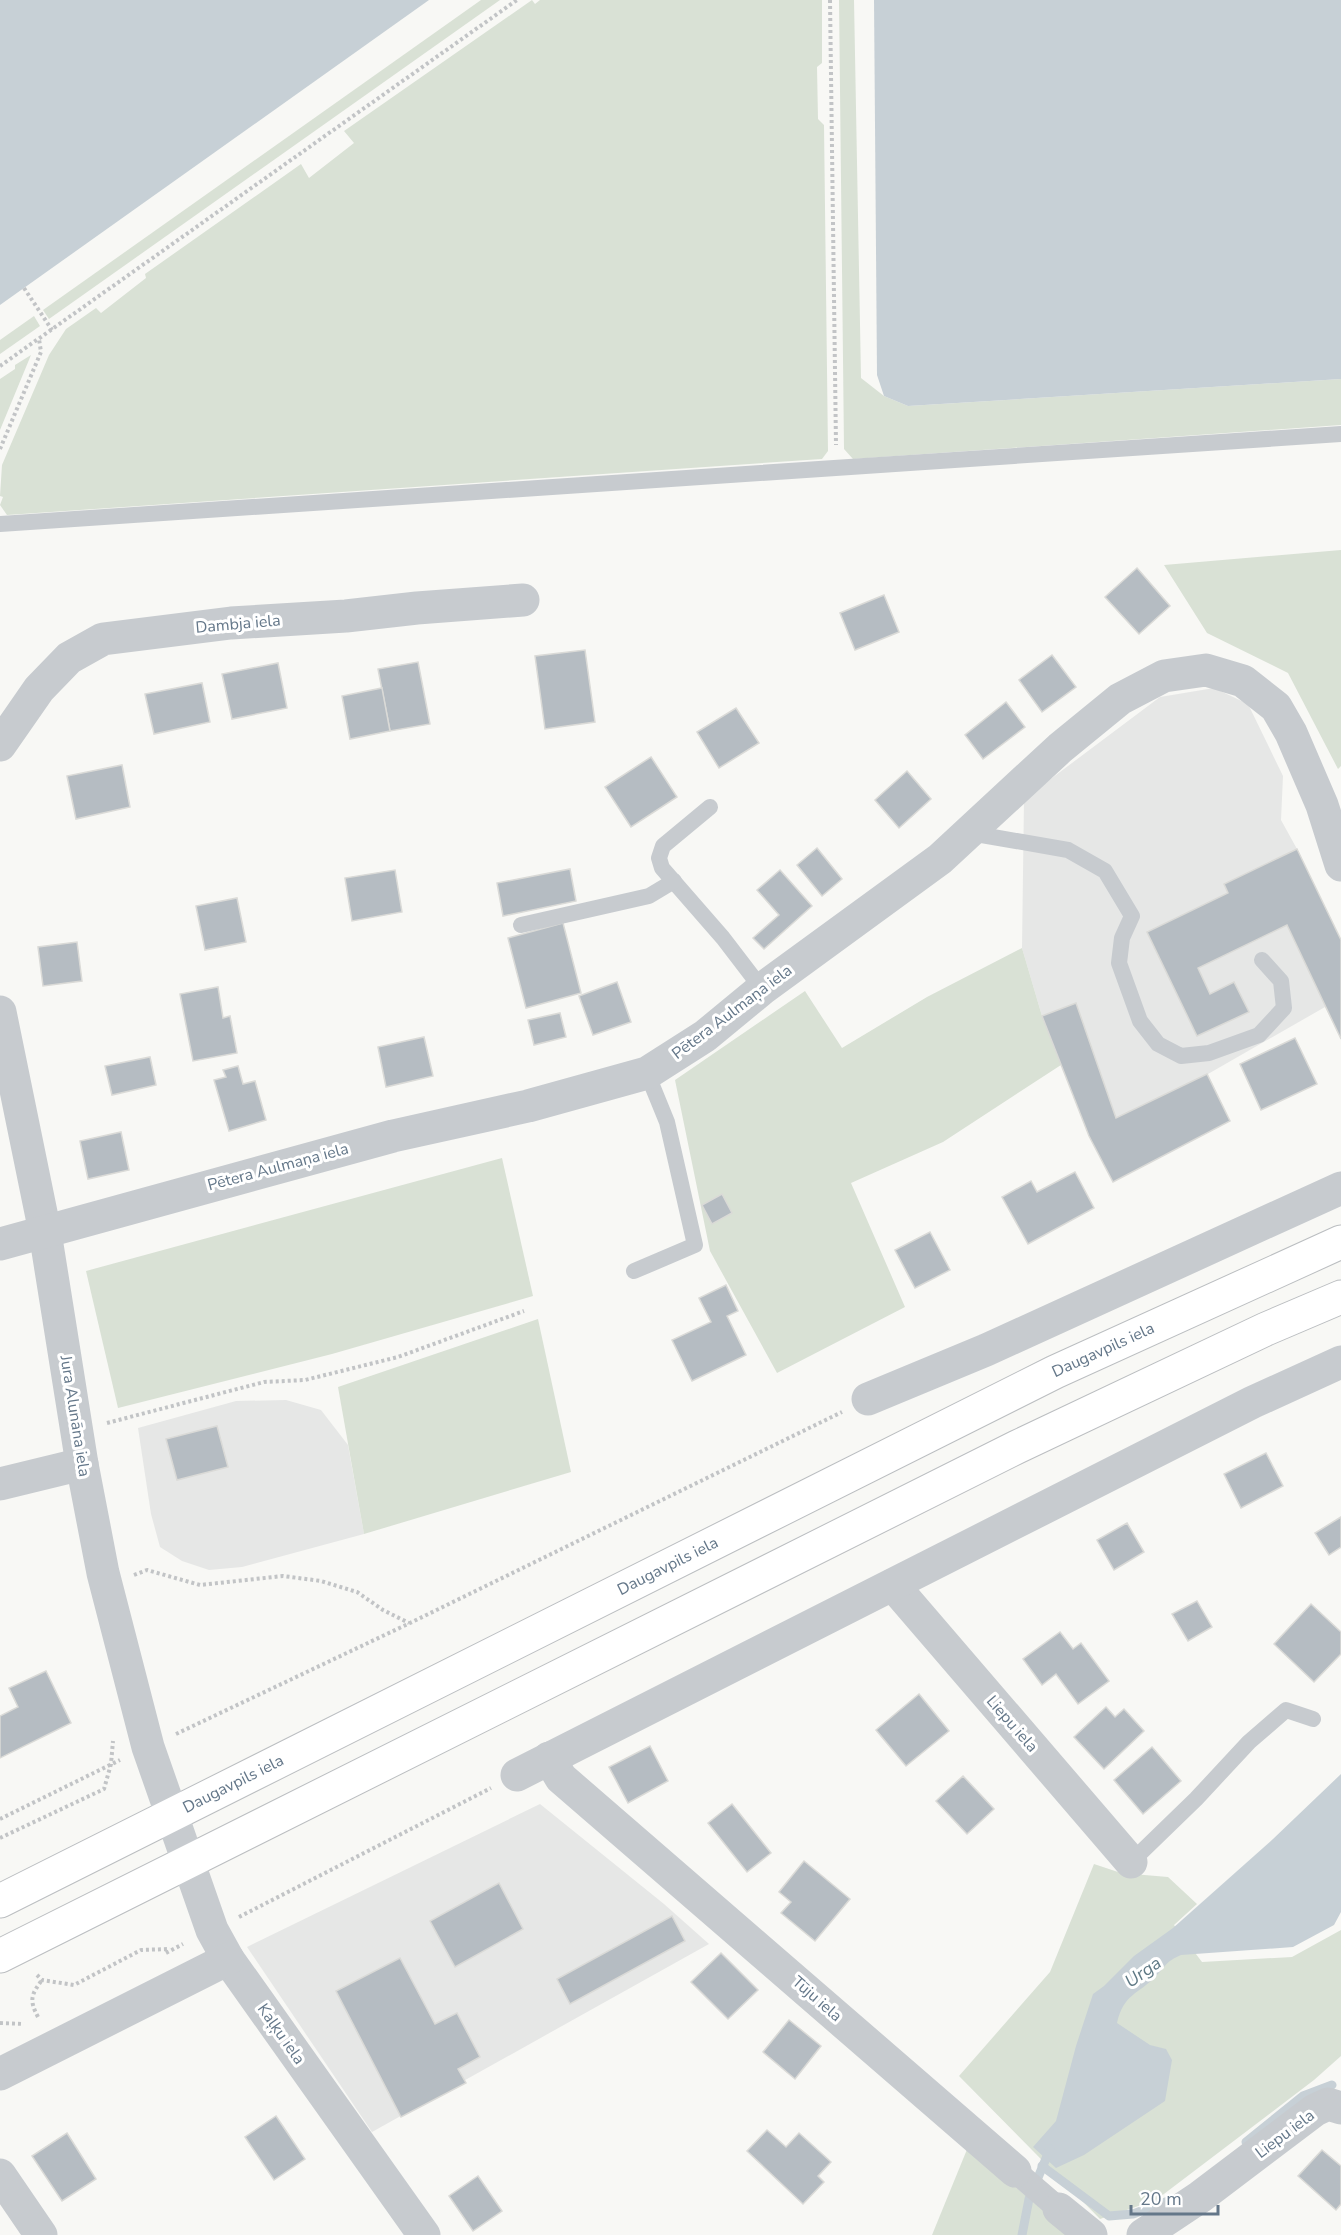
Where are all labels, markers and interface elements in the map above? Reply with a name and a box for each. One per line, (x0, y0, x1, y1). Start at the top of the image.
street label: Dambja iela (195, 609, 281, 639)
street label: Pētera Aulmaņa iela (667, 960, 797, 1064)
street label: Pētera Aulmaņa iela (205, 1138, 351, 1196)
street label: Daugavpils iela (1048, 1317, 1158, 1383)
street label: Jura Alunāna iela (54, 1353, 95, 1478)
street label: Daugavpils iela (613, 1532, 722, 1601)
street label: Liepu iela (981, 1691, 1043, 1757)
street label: Daugavpils iela (179, 1749, 288, 1819)
water label: Urga (1120, 1951, 1166, 1993)
street label: Tūju iela (787, 1971, 847, 2027)
street label: Kaļķu iela (252, 1999, 310, 2069)
street label: Liepu iela (1251, 2105, 1319, 2163)
scale bar (1131, 2178, 1218, 2216)
text: 20 m (1140, 2187, 1182, 2211)

